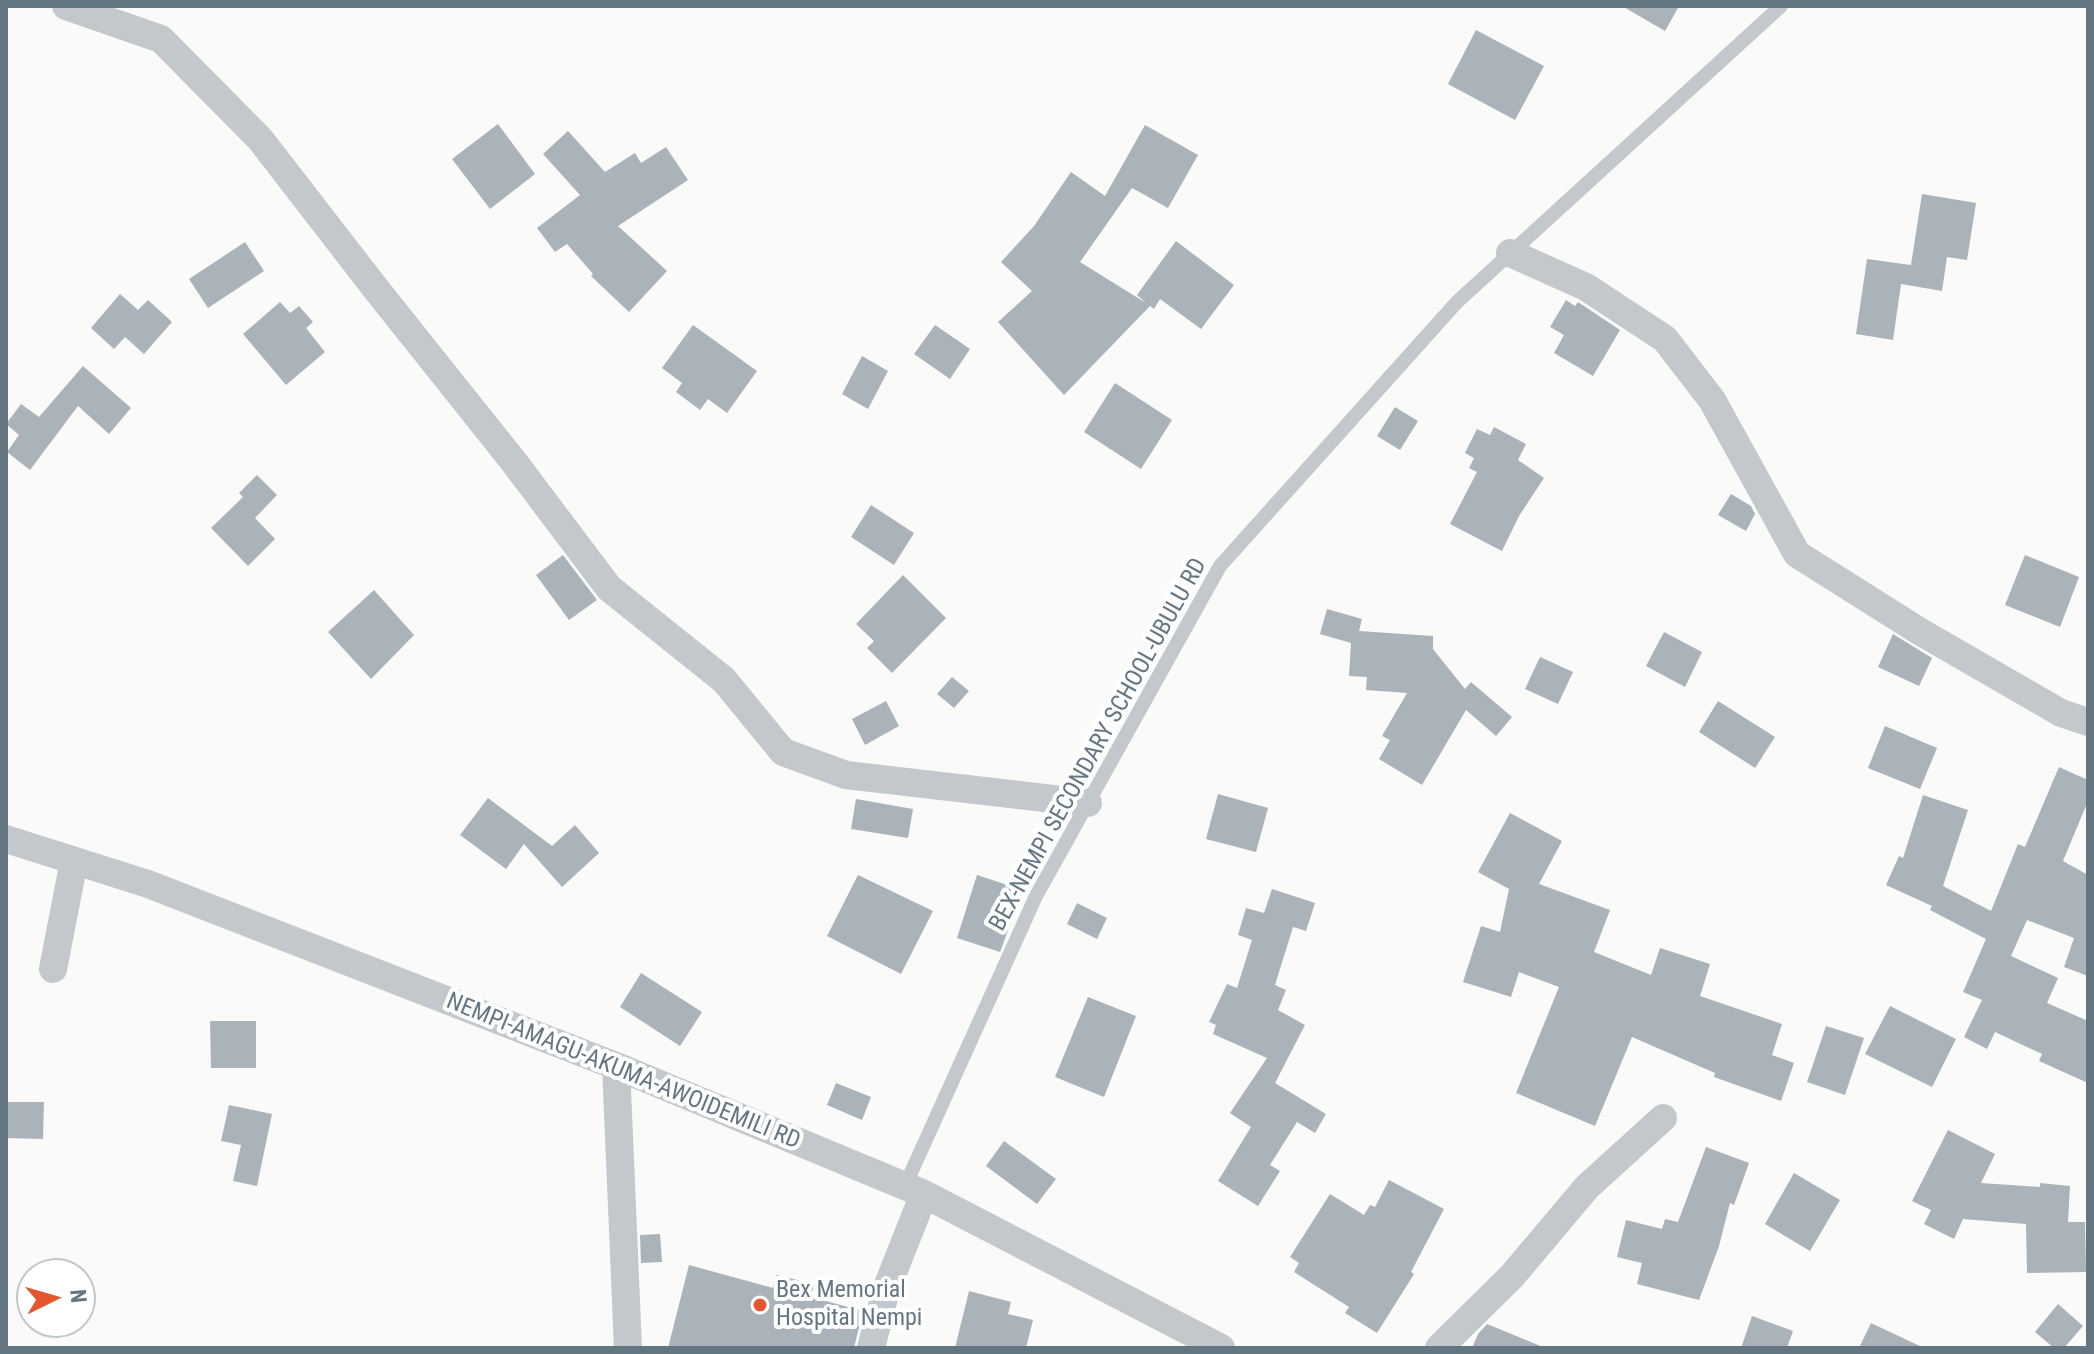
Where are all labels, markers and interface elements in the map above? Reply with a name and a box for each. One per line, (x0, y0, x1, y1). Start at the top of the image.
street label: BEX-NEMPI SECONDARY SCHOOL-UBULU RD (984, 554, 1214, 936)
street label: NEMPI-AMAGU-AKUMA-AWOIDEMILI RD (442, 988, 804, 1156)
north arrow (16, 1258, 96, 1338)
place label: Bex Memorial Hospital Nempi (776, 1277, 922, 1333)
text: N (65, 1288, 91, 1304)
marker: Bex Memorial Hospital Nempi (751, 1296, 769, 1314)

